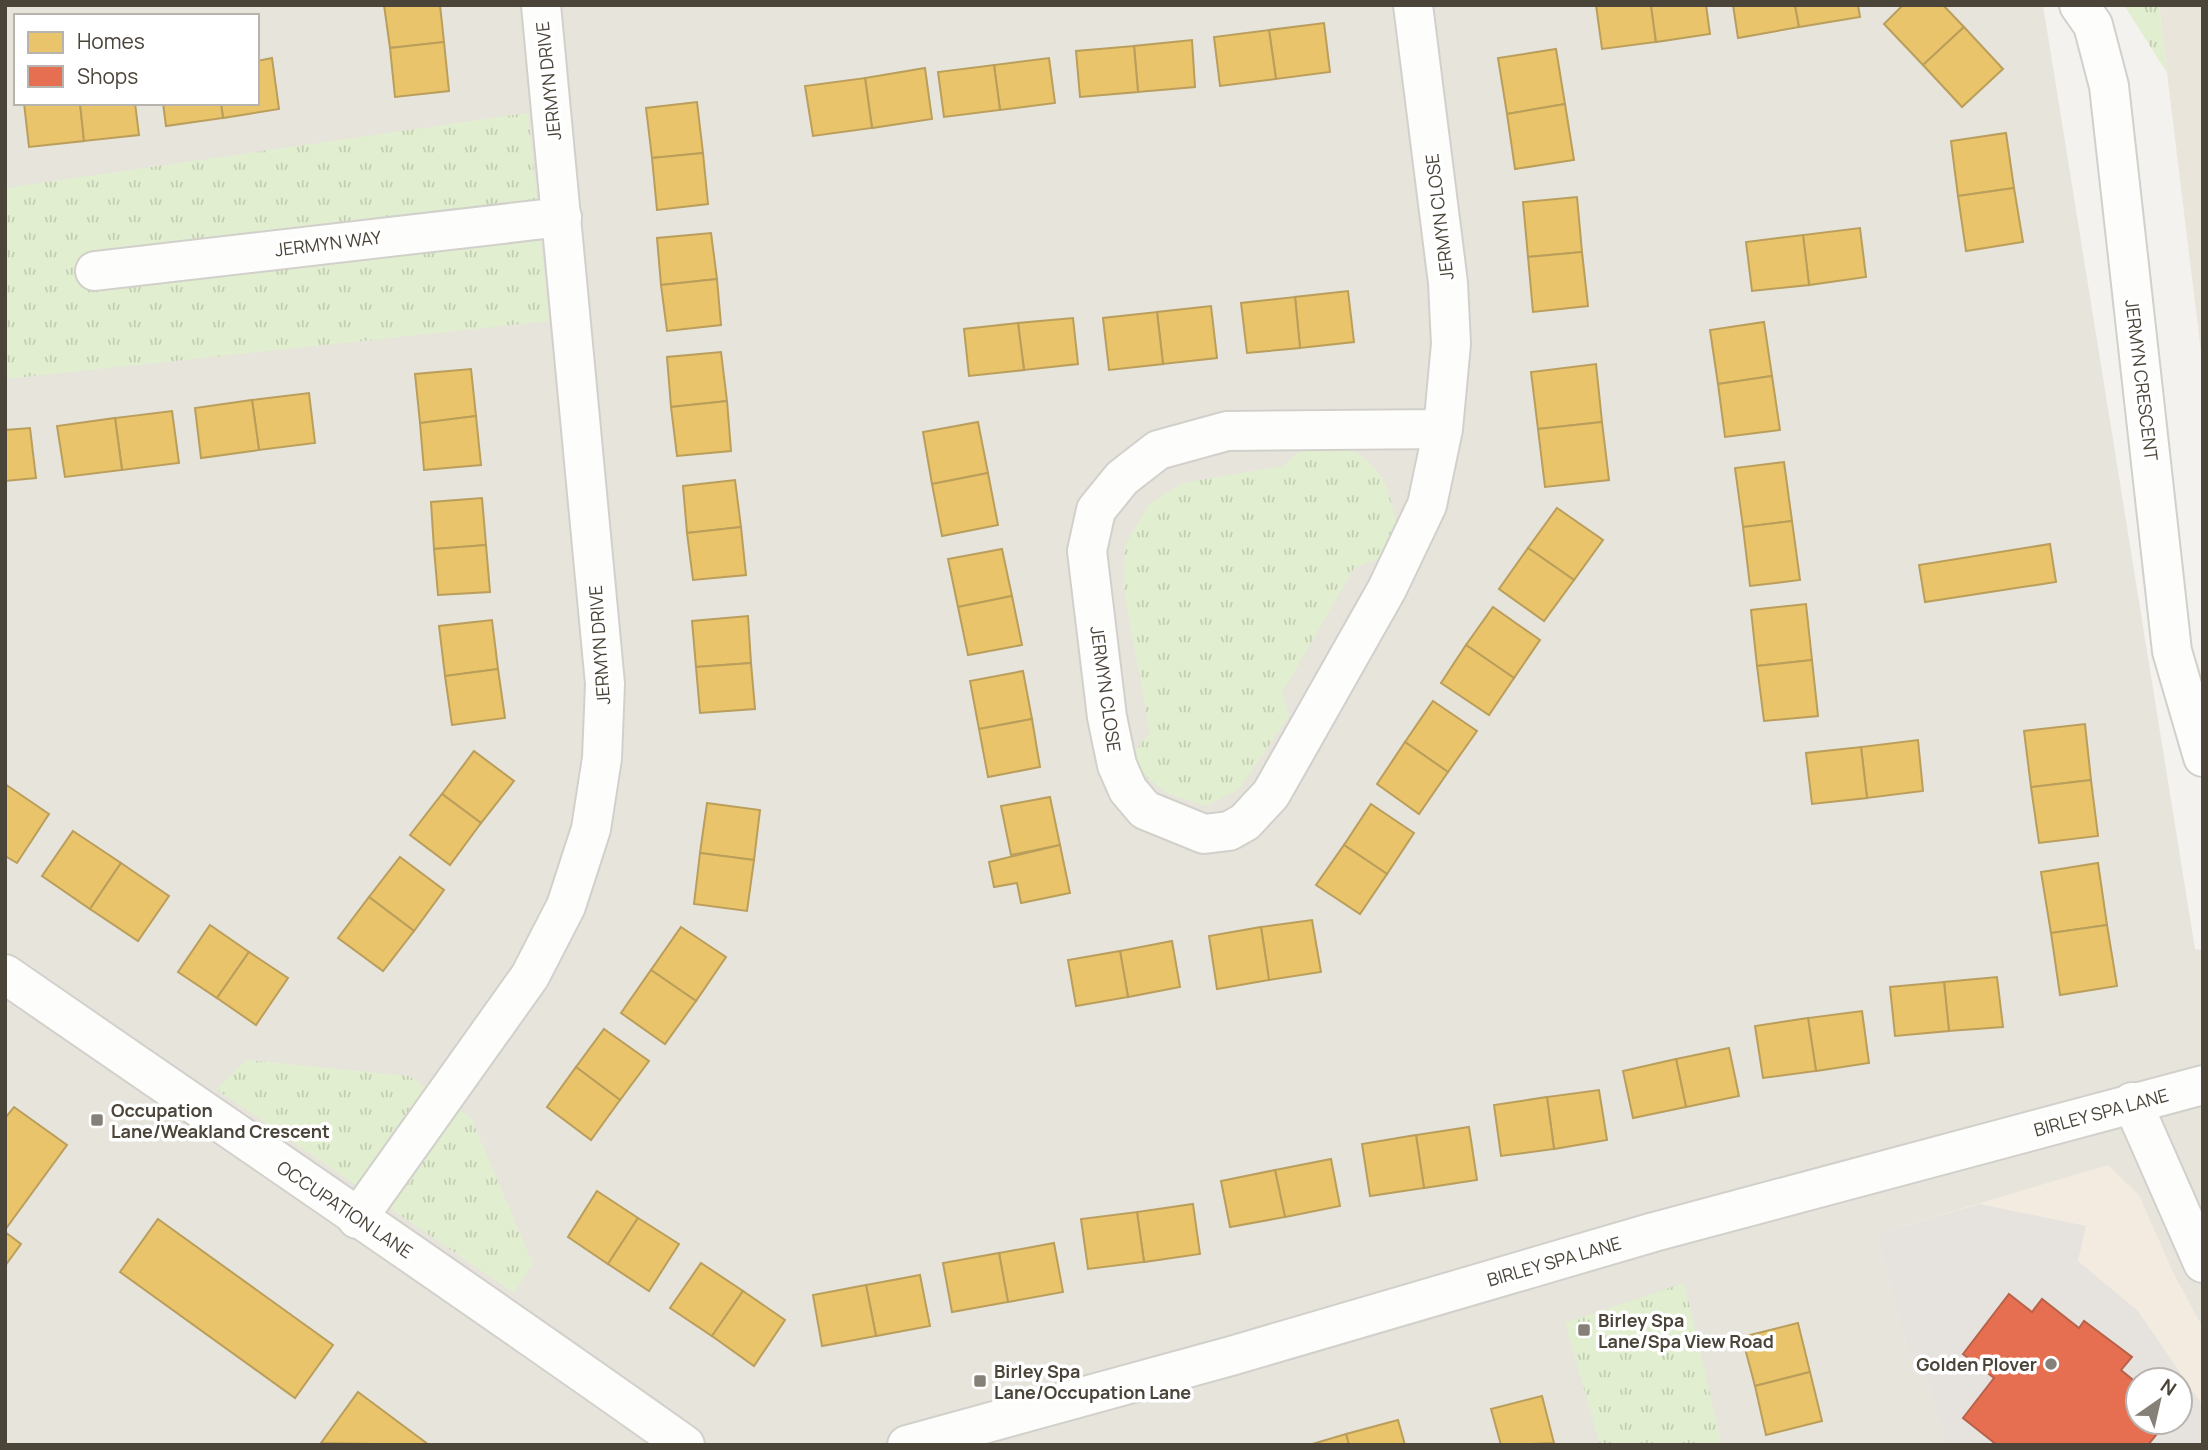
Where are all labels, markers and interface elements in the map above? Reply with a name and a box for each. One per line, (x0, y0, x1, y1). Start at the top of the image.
legend (14, 14, 259, 105)
street label: JERMYN DRIVE (530, 20, 566, 142)
text: Homes (77, 27, 145, 55)
text: Shops (77, 62, 138, 90)
street label: JERMYN CLOSE (1419, 152, 1459, 282)
street label: JERMYN WAY (273, 224, 384, 261)
street label: JERMYN CRESCENT (2120, 298, 2164, 462)
street label: JERMYN DRIVE (583, 584, 615, 706)
street label: JERMYN CLOSE (1085, 624, 1127, 754)
street label: BIRLEY SPA LANE (2031, 1083, 2171, 1141)
place label: Occupation Lane/Weakland Crescent (111, 1098, 330, 1143)
marker: Occupation Lane/Weakland Crescent (89, 1112, 105, 1128)
street label: OCCUPATION LANE (272, 1155, 418, 1263)
street label: BIRLEY SPA LANE (1484, 1230, 1624, 1292)
place label: Birley Spa Lane/Spa View Road (1598, 1308, 1774, 1353)
marker: Birley Spa Lane/Spa View Road (1576, 1322, 1592, 1338)
place label: Golden Plover (1916, 1352, 2037, 1376)
marker: Golden Plover (2043, 1356, 2059, 1372)
place label: Birley Spa Lane/Occupation Lane (994, 1359, 1191, 1404)
north arrow (2124, 1366, 2194, 1436)
text: N (2156, 1372, 2181, 1402)
marker: Birley Spa Lane/Occupation Lane (972, 1373, 988, 1389)

